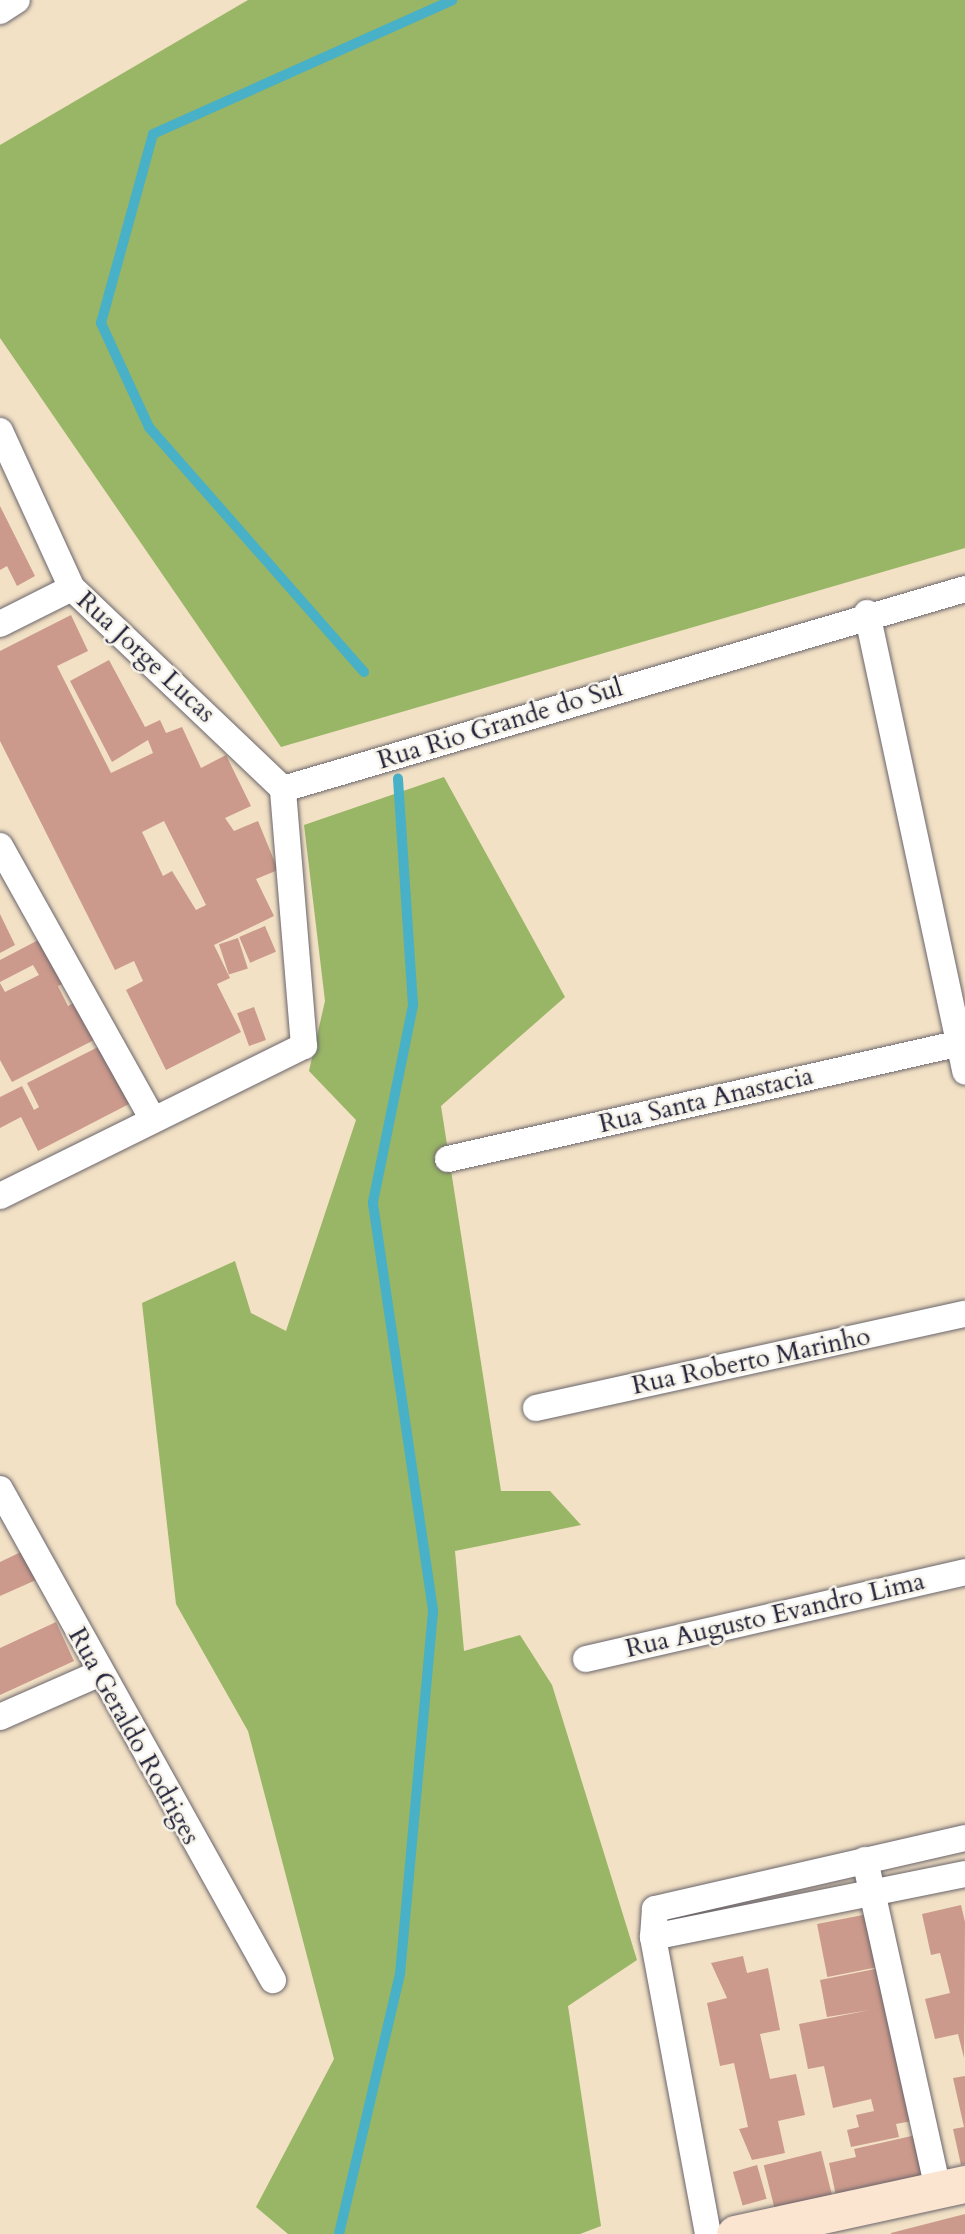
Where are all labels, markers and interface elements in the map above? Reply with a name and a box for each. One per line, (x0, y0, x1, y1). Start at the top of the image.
street label: Rua Jorge Lucas (70, 585, 222, 729)
street label: Rua Rio Grande do Sul (374, 672, 626, 776)
street label: Rua Santa Anastacia (596, 1060, 816, 1140)
street label: Rua Roberto Marinho (629, 1321, 873, 1401)
street label: Rua Augusto Evandro Lima (622, 1565, 928, 1665)
street label: Rua Geraldo Rodriges (61, 1622, 207, 1850)

